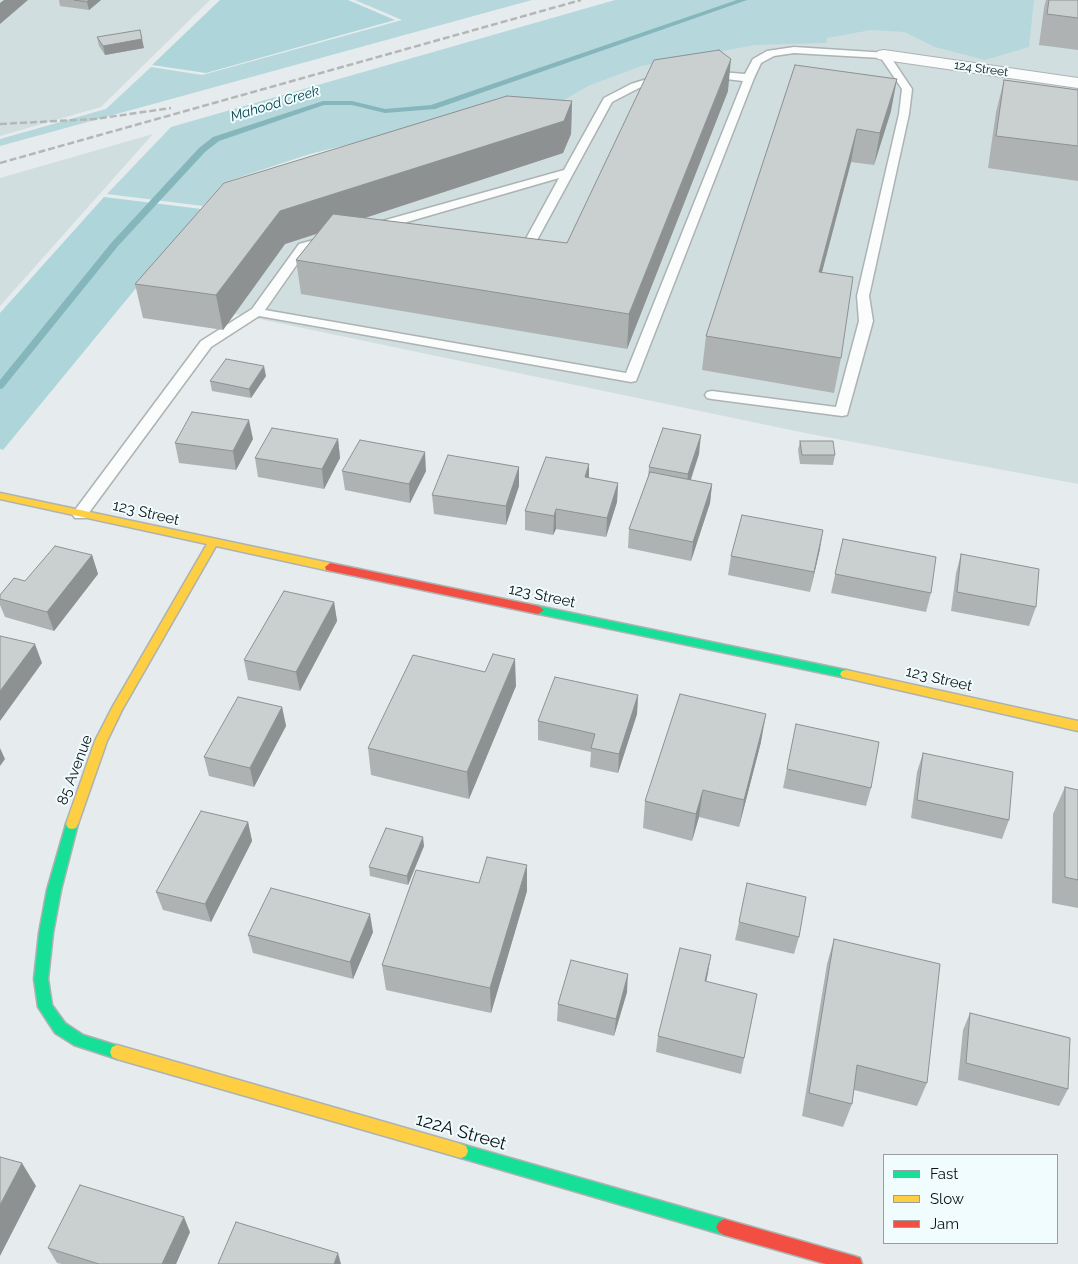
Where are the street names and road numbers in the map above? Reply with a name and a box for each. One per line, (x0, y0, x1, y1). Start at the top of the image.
street label: 124 Street (953, 58, 1009, 80)
street label: 123 Street (111, 497, 181, 529)
street label: 123 Street (507, 580, 577, 612)
street label: 123 Street (904, 663, 974, 695)
street label: 85 Avenue (53, 732, 97, 808)
street label: 122A Street (413, 1109, 509, 1155)

